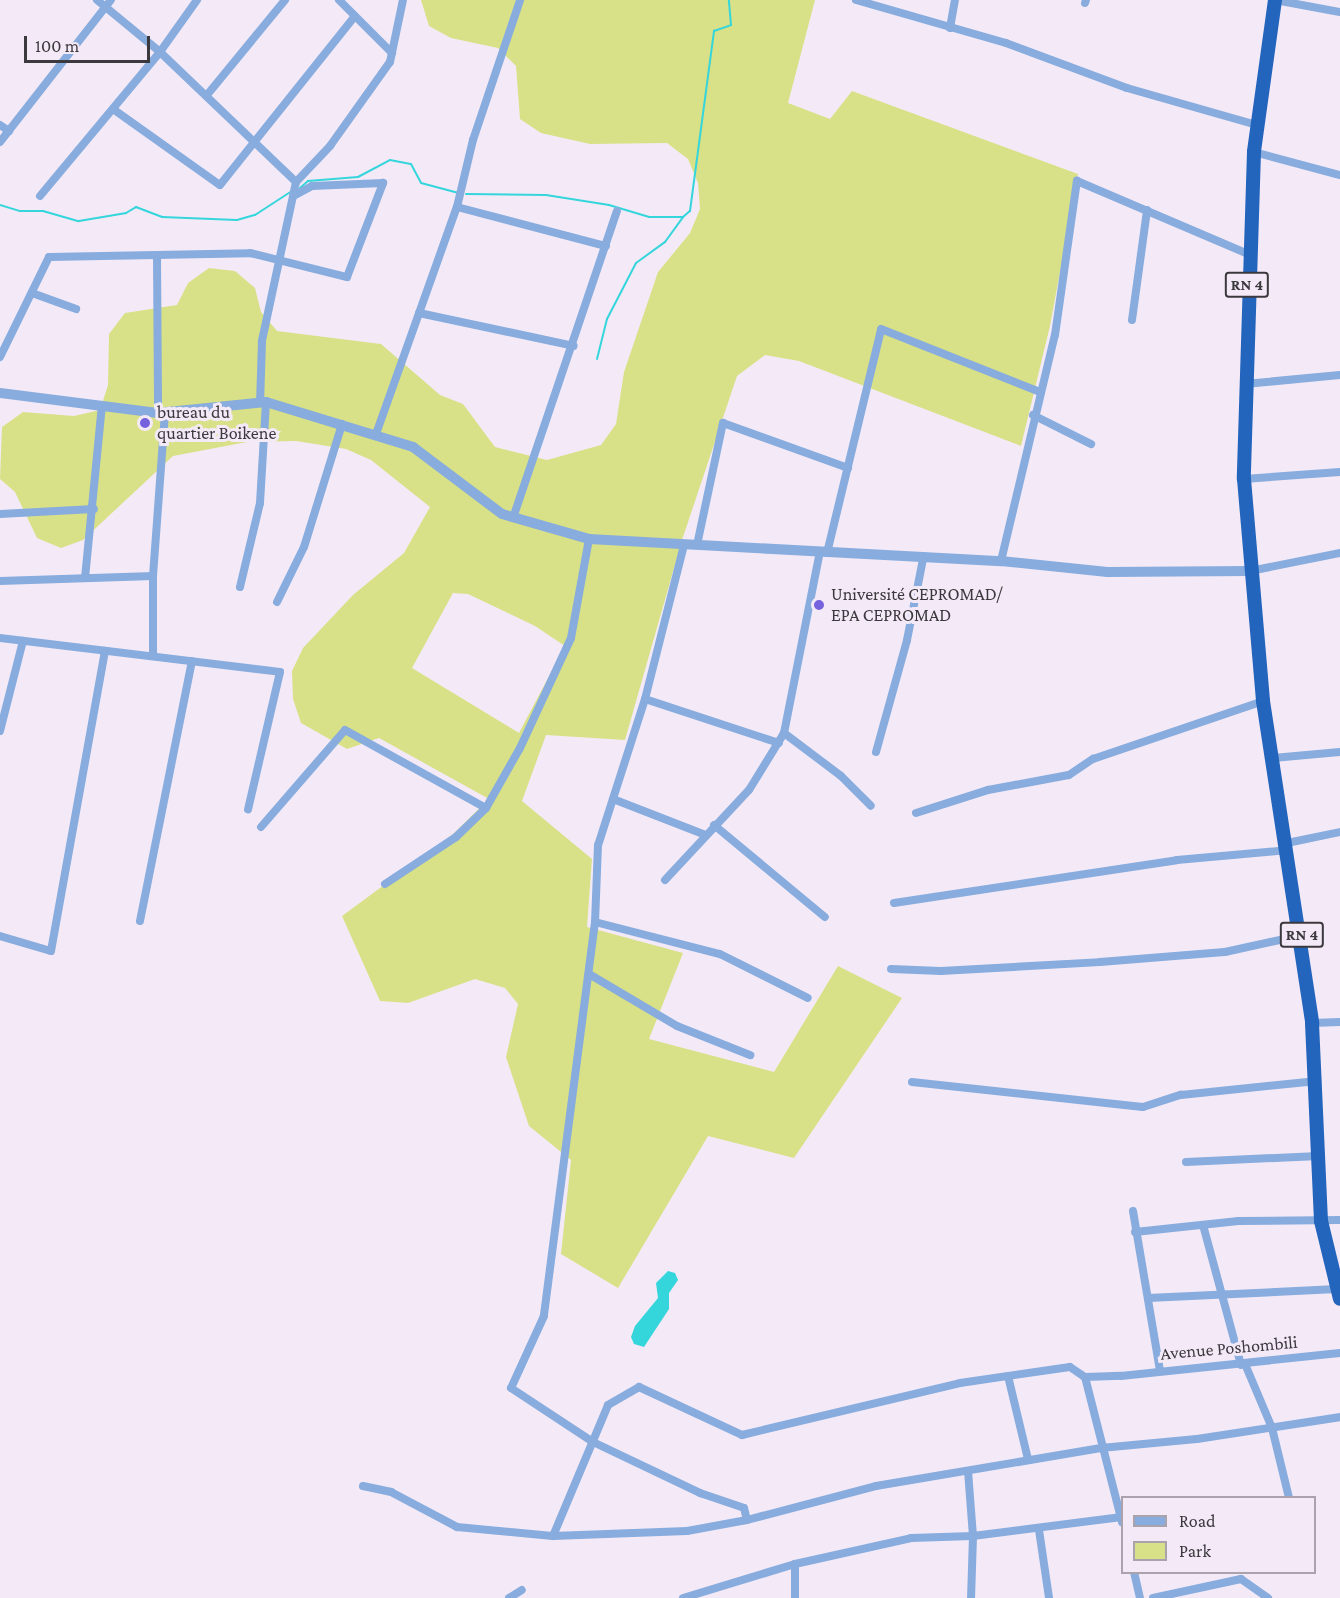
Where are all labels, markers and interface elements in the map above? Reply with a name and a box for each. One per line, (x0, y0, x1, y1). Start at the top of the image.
scale bar (27, 24, 153, 62)
text: 100 m (35, 36, 79, 56)
road number: RN 4 (1224, 272, 1270, 298)
place label: bureau du quartier Boikene (157, 402, 276, 444)
marker: bureau du quartier Boikene (138, 416, 152, 430)
place label: Université CEPROMAD/ EPA CEPROMAD (831, 584, 1002, 626)
marker: Université CEPROMAD/ EPA CEPROMAD (812, 598, 826, 612)
road number: RN 4 (1280, 922, 1324, 948)
street label: Avenue Poshombili (1160, 1331, 1298, 1365)
legend (1121, 1496, 1316, 1574)
text: Road (1179, 1511, 1216, 1531)
text: Park (1179, 1541, 1211, 1561)

